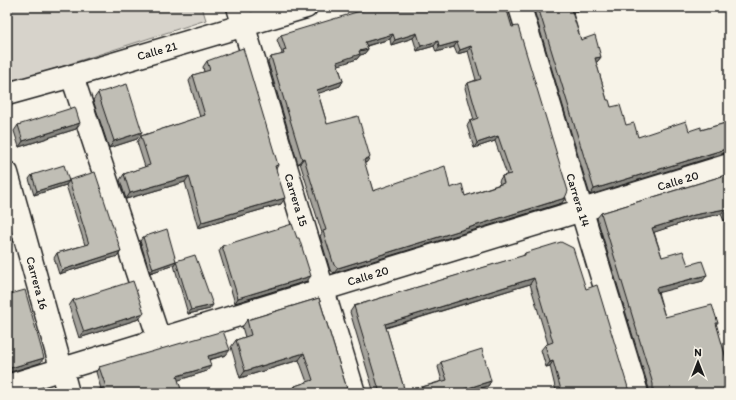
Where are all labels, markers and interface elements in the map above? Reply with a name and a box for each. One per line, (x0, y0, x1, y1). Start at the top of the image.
street label: Calle 21 (135, 38, 179, 63)
street label: Calle 20 (655, 168, 701, 194)
street label: Carrera 14 (563, 171, 593, 229)
street label: Carrera 15 (281, 172, 311, 228)
street label: Carrera 16 (23, 255, 51, 311)
street label: Calle 20 (345, 263, 391, 289)
north arrow (678, 342, 718, 382)
text: N (694, 346, 702, 359)

